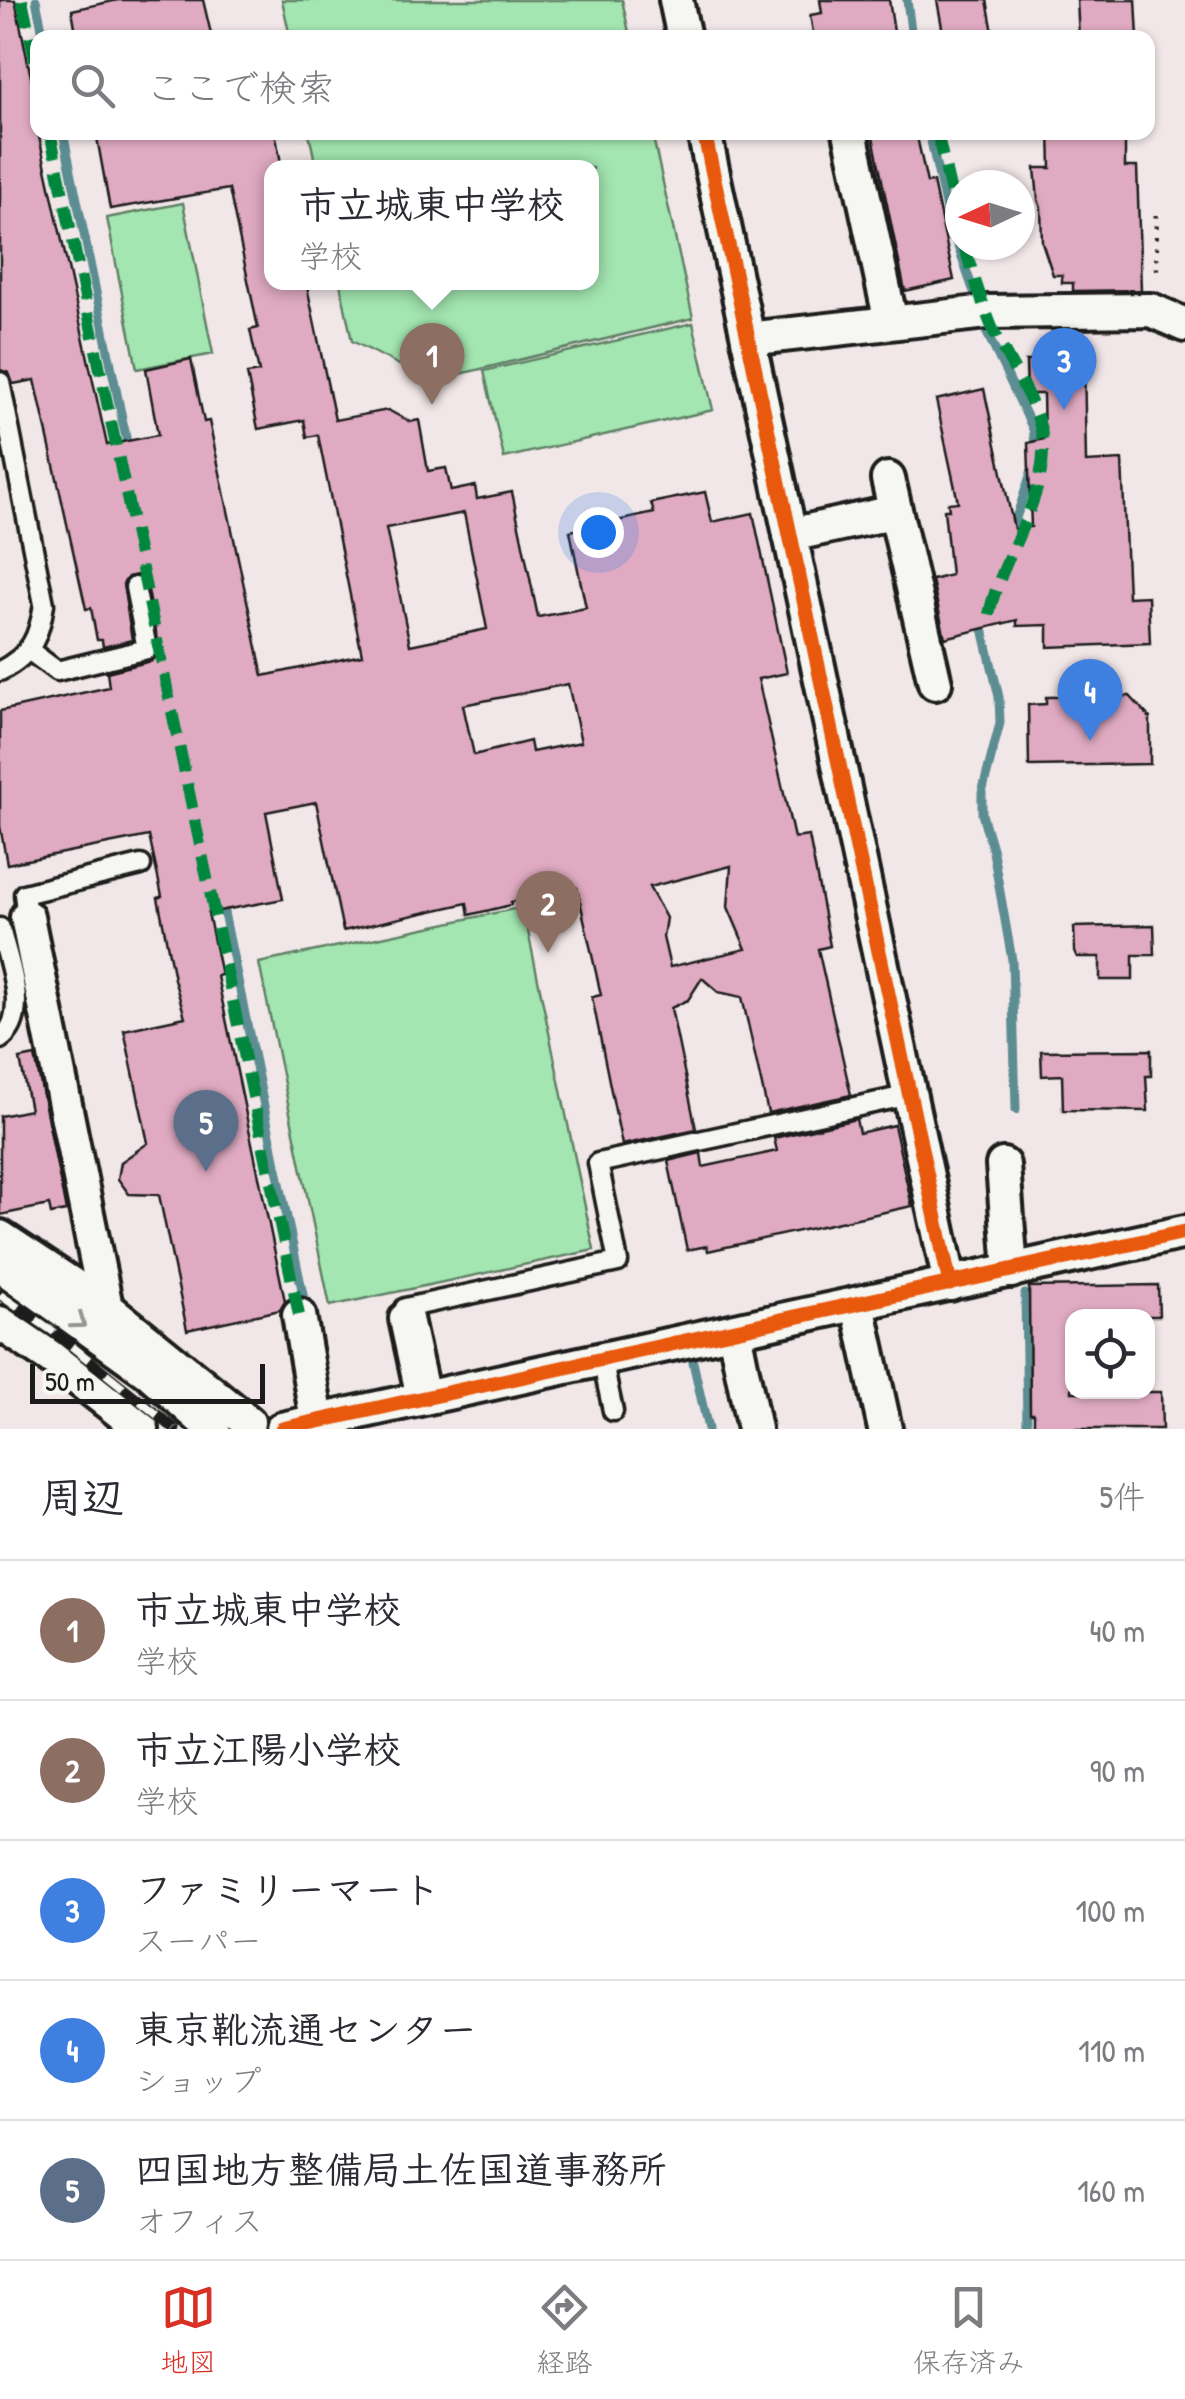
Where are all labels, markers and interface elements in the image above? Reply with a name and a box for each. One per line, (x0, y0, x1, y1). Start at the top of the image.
search box (30, 30, 1155, 140)
icon: search (65, 58, 120, 113)
text: ここで検索 (145, 61, 335, 113)
popup (264, 160, 599, 290)
north arrow (945, 170, 1035, 260)
text: 市立城東中学校 (298, 178, 565, 230)
text: 学校 (298, 234, 363, 277)
pin: 1 (400, 322, 464, 405)
pin: 3 (1032, 328, 1096, 410)
your location (573, 507, 624, 558)
pin: 4 (1058, 658, 1122, 741)
pin: 2 (516, 870, 580, 953)
pin: 5 (174, 1090, 238, 1172)
map controls (1065, 1309, 1155, 1399)
button: locate (1065, 1309, 1155, 1399)
one-way arrow (68, 1310, 86, 1327)
scale bar (30, 1359, 265, 1404)
text: 50 m (45, 1362, 95, 1400)
text: 周辺 (40, 1468, 124, 1525)
text: 5件 (1099, 1475, 1145, 1518)
text: 市立城東中学校 (135, 1583, 401, 1635)
text: 1 (67, 1609, 78, 1652)
text: 40 m (1090, 1609, 1145, 1652)
text: 学校 (135, 1639, 199, 1682)
text: 市立江陽小学校 (135, 1723, 401, 1775)
text: 2 (65, 1749, 80, 1792)
text: 90 m (1090, 1749, 1145, 1792)
text: 学校 (135, 1779, 199, 1822)
text: ファミリーマート (135, 1863, 441, 1915)
text: 3 (65, 1889, 80, 1932)
text: 100 m (1076, 1889, 1145, 1932)
text: スーパー (135, 1919, 262, 1962)
text: 東京靴流通センター (135, 2003, 477, 2055)
text: 4 (66, 2029, 79, 2072)
text: 110 m (1078, 2029, 1145, 2072)
text: ショップ (135, 2059, 262, 2102)
text: 四国地方整備局土佐国道事務所 (135, 2143, 667, 2195)
text: 5 (66, 2169, 79, 2212)
text: 160 m (1077, 2169, 1145, 2212)
text: オフィス (135, 2199, 263, 2242)
tab: 地図 (160, 2280, 216, 2381)
tab: 経路 (536, 2280, 593, 2381)
tab: 保存済み (913, 2280, 1025, 2381)

